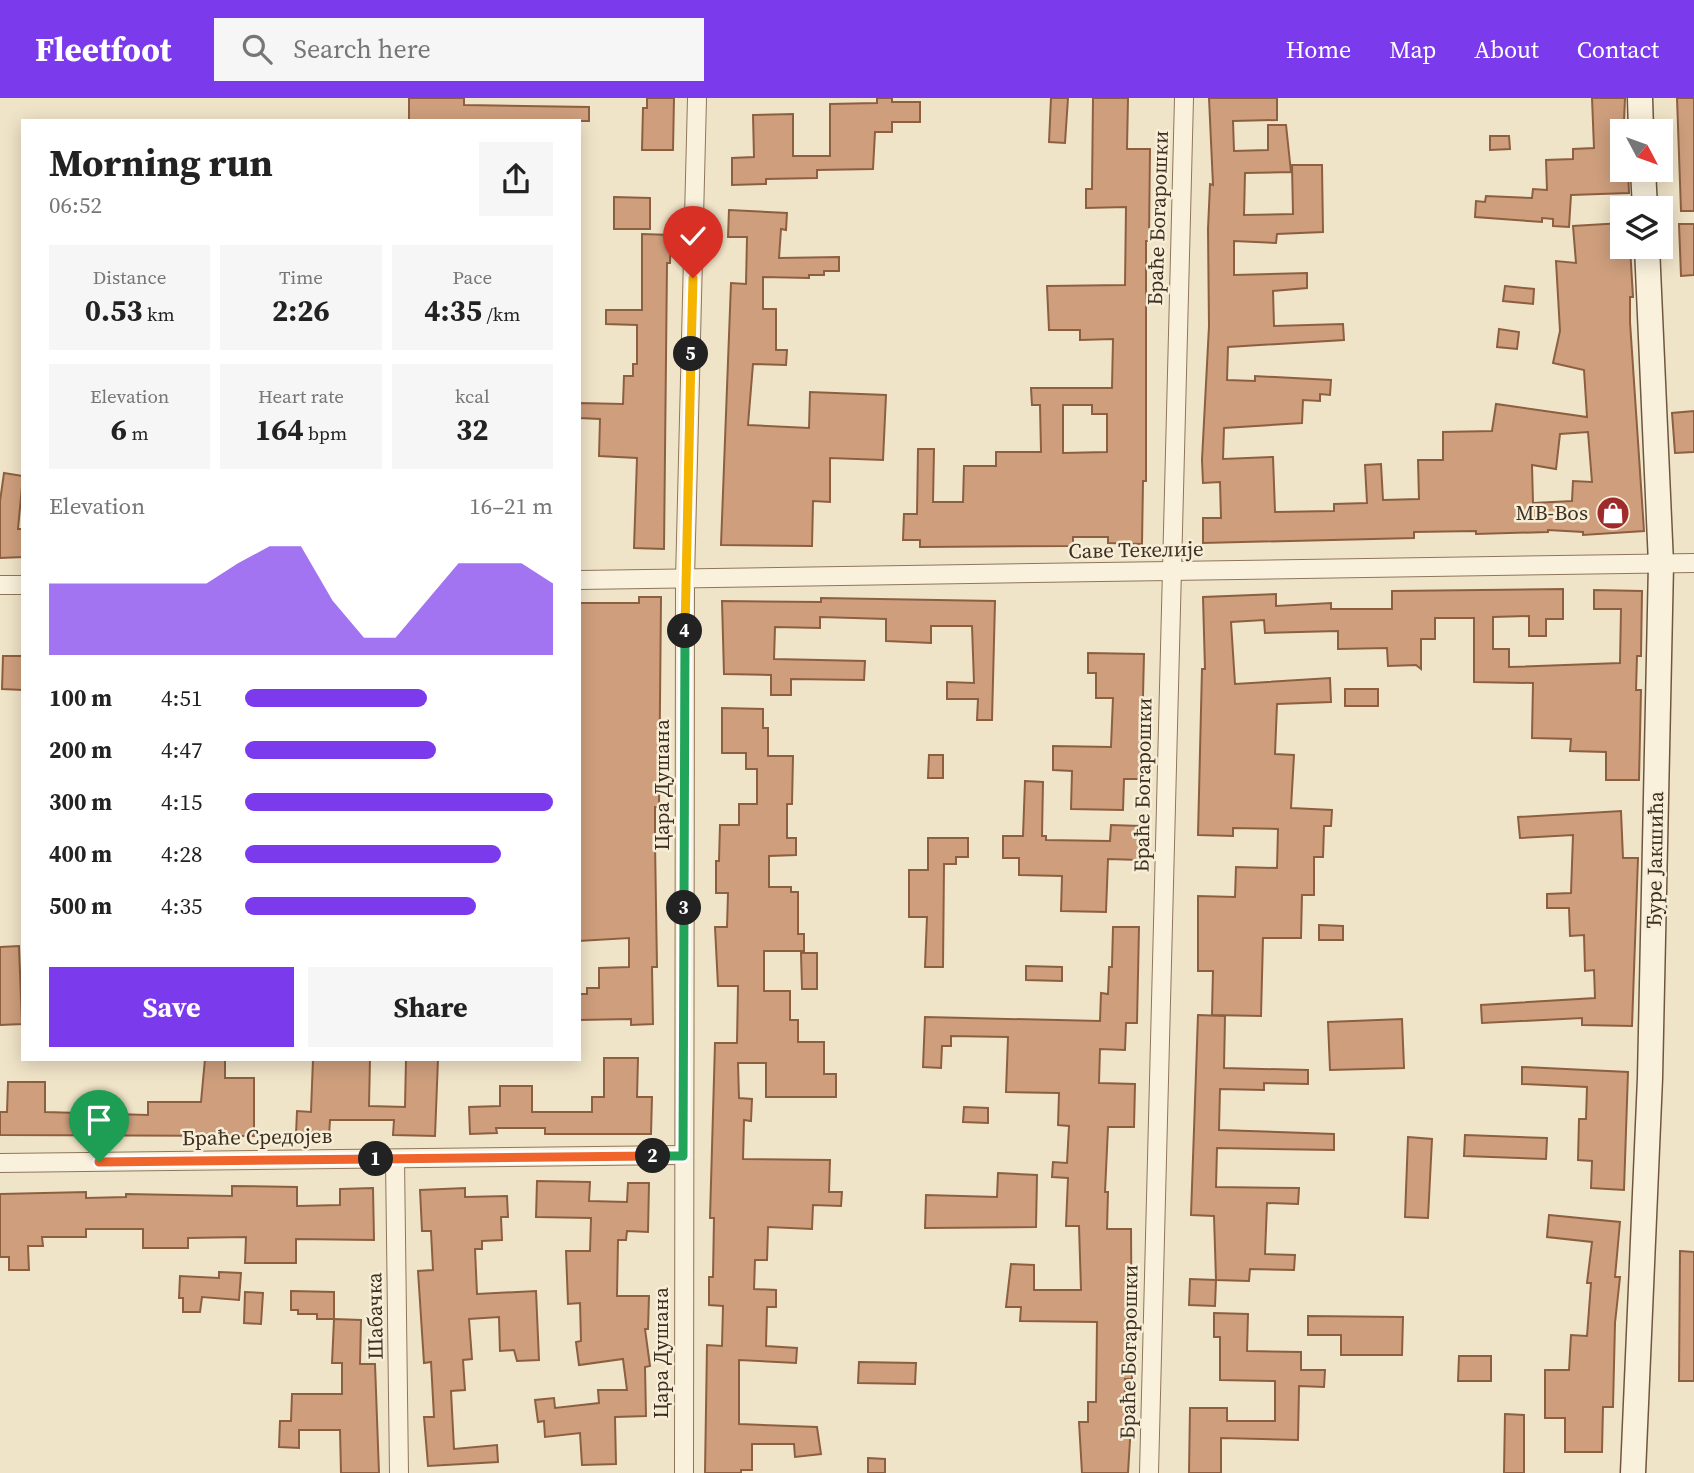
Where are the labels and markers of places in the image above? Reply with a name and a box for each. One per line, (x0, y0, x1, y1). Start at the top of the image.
pin (663, 206, 723, 278)
pin: 5 (674, 336, 708, 372)
shop icon: MB-Bos (1594, 494, 1632, 532)
place label: MB-Bos (1515, 498, 1588, 527)
pin: 4 (668, 614, 702, 648)
pin: 3 (666, 890, 702, 926)
pin (69, 1090, 129, 1162)
pin: 2 (636, 1138, 670, 1174)
pin: 1 (358, 1142, 394, 1176)

